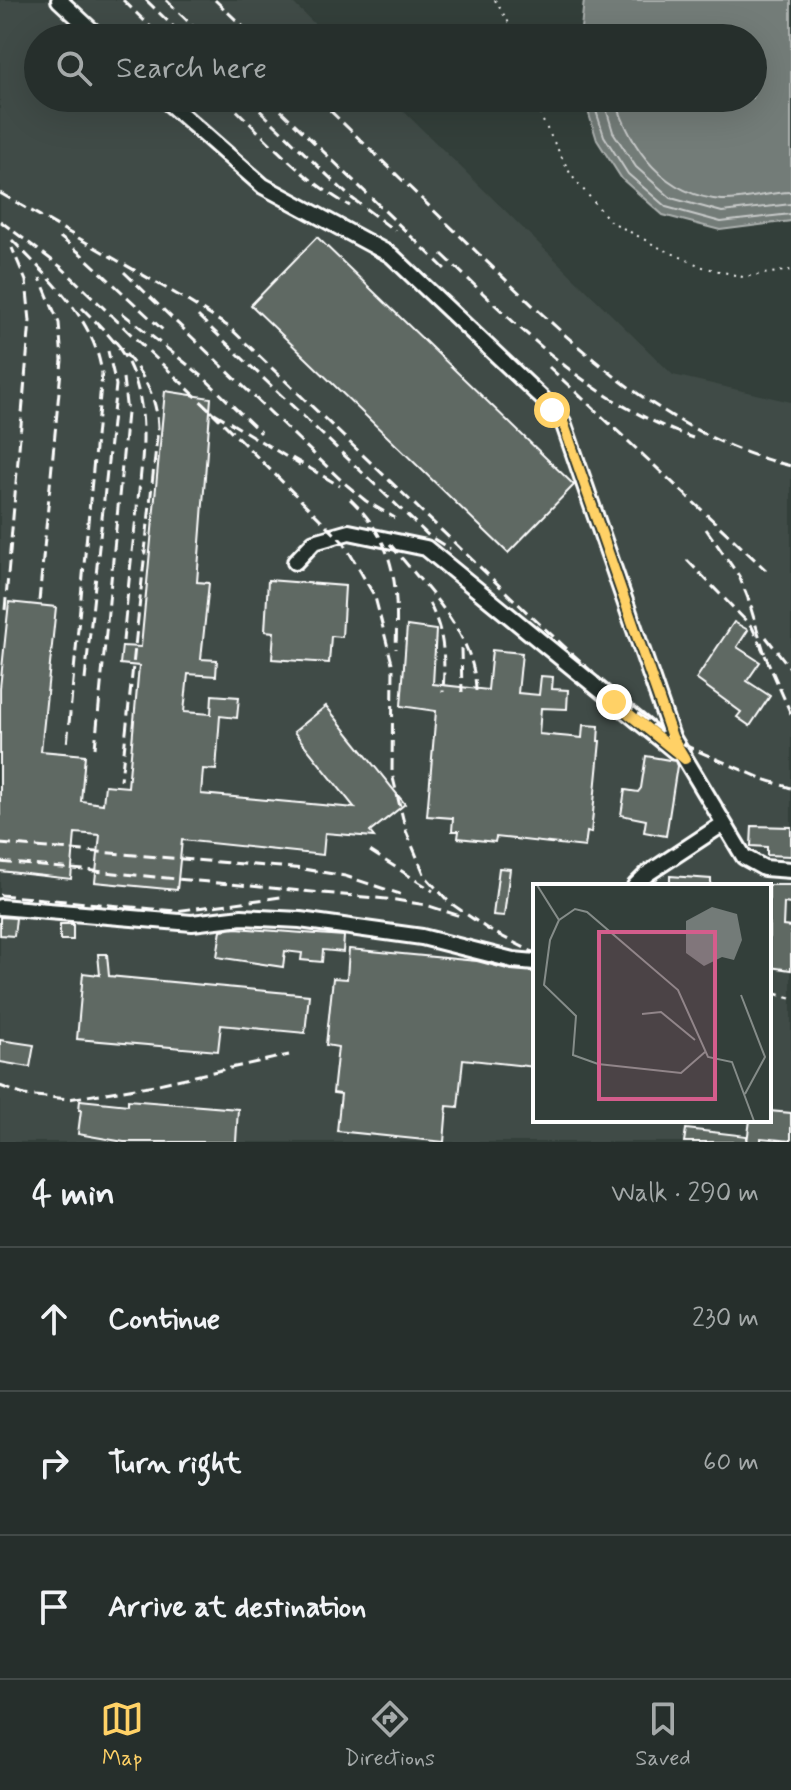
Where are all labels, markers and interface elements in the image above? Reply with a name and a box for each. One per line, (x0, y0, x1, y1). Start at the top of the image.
search box (24, 24, 767, 112)
icon: search (52, 46, 96, 90)
text: Search here (116, 49, 267, 88)
route start (534, 392, 570, 428)
route end (596, 684, 632, 720)
inset map (533, 884, 771, 1122)
text: 4 min (32, 1172, 115, 1217)
text: Walk · 290 m (611, 1177, 759, 1211)
icon: ahead (32, 1297, 76, 1341)
text: Continue (108, 1300, 220, 1339)
text: 230 m (692, 1302, 759, 1336)
icon: right (32, 1441, 76, 1485)
text: Turn right (108, 1444, 241, 1483)
text: 60 m (703, 1446, 759, 1480)
icon: arrive (32, 1585, 76, 1629)
text: Arrive at destination (108, 1588, 366, 1627)
tab: Map (100, 1697, 144, 1773)
tab: Directions (344, 1697, 435, 1773)
tab: Saved (635, 1697, 691, 1773)

